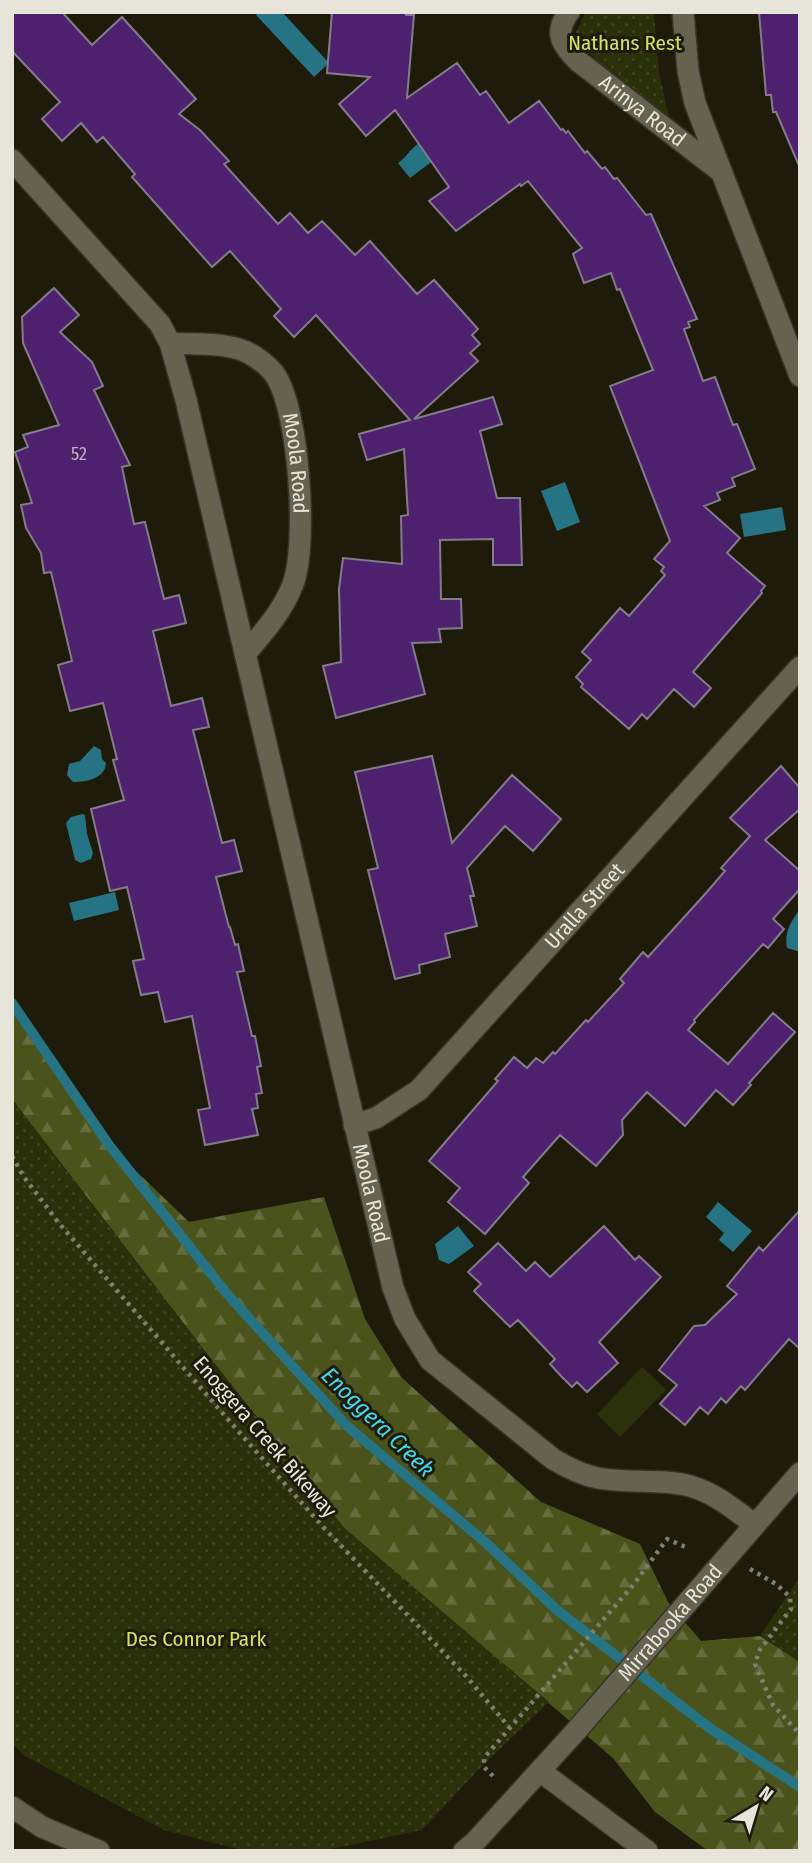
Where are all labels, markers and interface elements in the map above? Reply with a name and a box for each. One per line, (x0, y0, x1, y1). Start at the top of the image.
park label: Nathans Rest (568, 30, 682, 56)
street label: Arinya Road (594, 69, 691, 152)
street label: Moola Road (277, 410, 313, 514)
house number: 52 (71, 443, 87, 465)
street label: Uralla Street (539, 857, 630, 954)
street label: Moola Road (347, 1141, 395, 1245)
street label: Enoggera Creek Bikeway (188, 1351, 343, 1524)
water label: Enoggera Creek (316, 1361, 440, 1483)
street label: Mirrabooka Road (612, 1559, 728, 1686)
park label: Des Connor Park (126, 1626, 266, 1652)
north arrow (721, 1772, 791, 1842)
text: N (755, 1781, 778, 1807)

